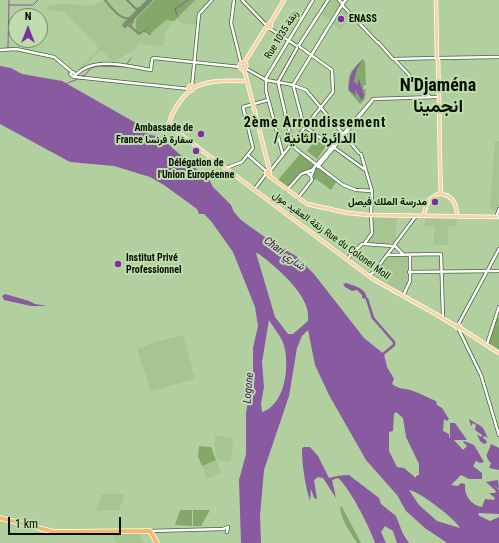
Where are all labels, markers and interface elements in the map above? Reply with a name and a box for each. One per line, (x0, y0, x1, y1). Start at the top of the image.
north arrow (8, 8, 48, 48)
street label: Rue 1035 زنقة (262, 9, 302, 61)
text: N (25, 10, 31, 23)
place label: ENASS (349, 13, 377, 25)
marker: ENASS (336, 14, 346, 24)
district label: N'Djaména انجمينا (400, 75, 476, 118)
district label: 2ème Arrondissement / الدائرة الثانية (244, 115, 386, 148)
place label: Ambassade de France سفارة فرنسا (116, 122, 193, 146)
marker: Ambassade de France سفارة فرنسا (196, 129, 206, 139)
marker: Délégation de l'Union Européenne (191, 146, 201, 156)
place label: Délégation de l'Union Européenne (158, 157, 234, 180)
street label: زنقة العقيد مول Rue du Colonel Moll (270, 189, 392, 283)
place label: مدرسة الملك فيصل (348, 196, 427, 208)
marker: مدرسة الملك فيصل (430, 197, 440, 207)
water label: Chari شاري (261, 234, 307, 274)
place label: Institut Privé Professionnel (126, 252, 181, 276)
marker: Institut Privé Professionnel (113, 259, 123, 269)
water label: Logone (241, 372, 257, 404)
scale bar (10, 509, 123, 535)
text: 1 km (15, 517, 38, 531)

